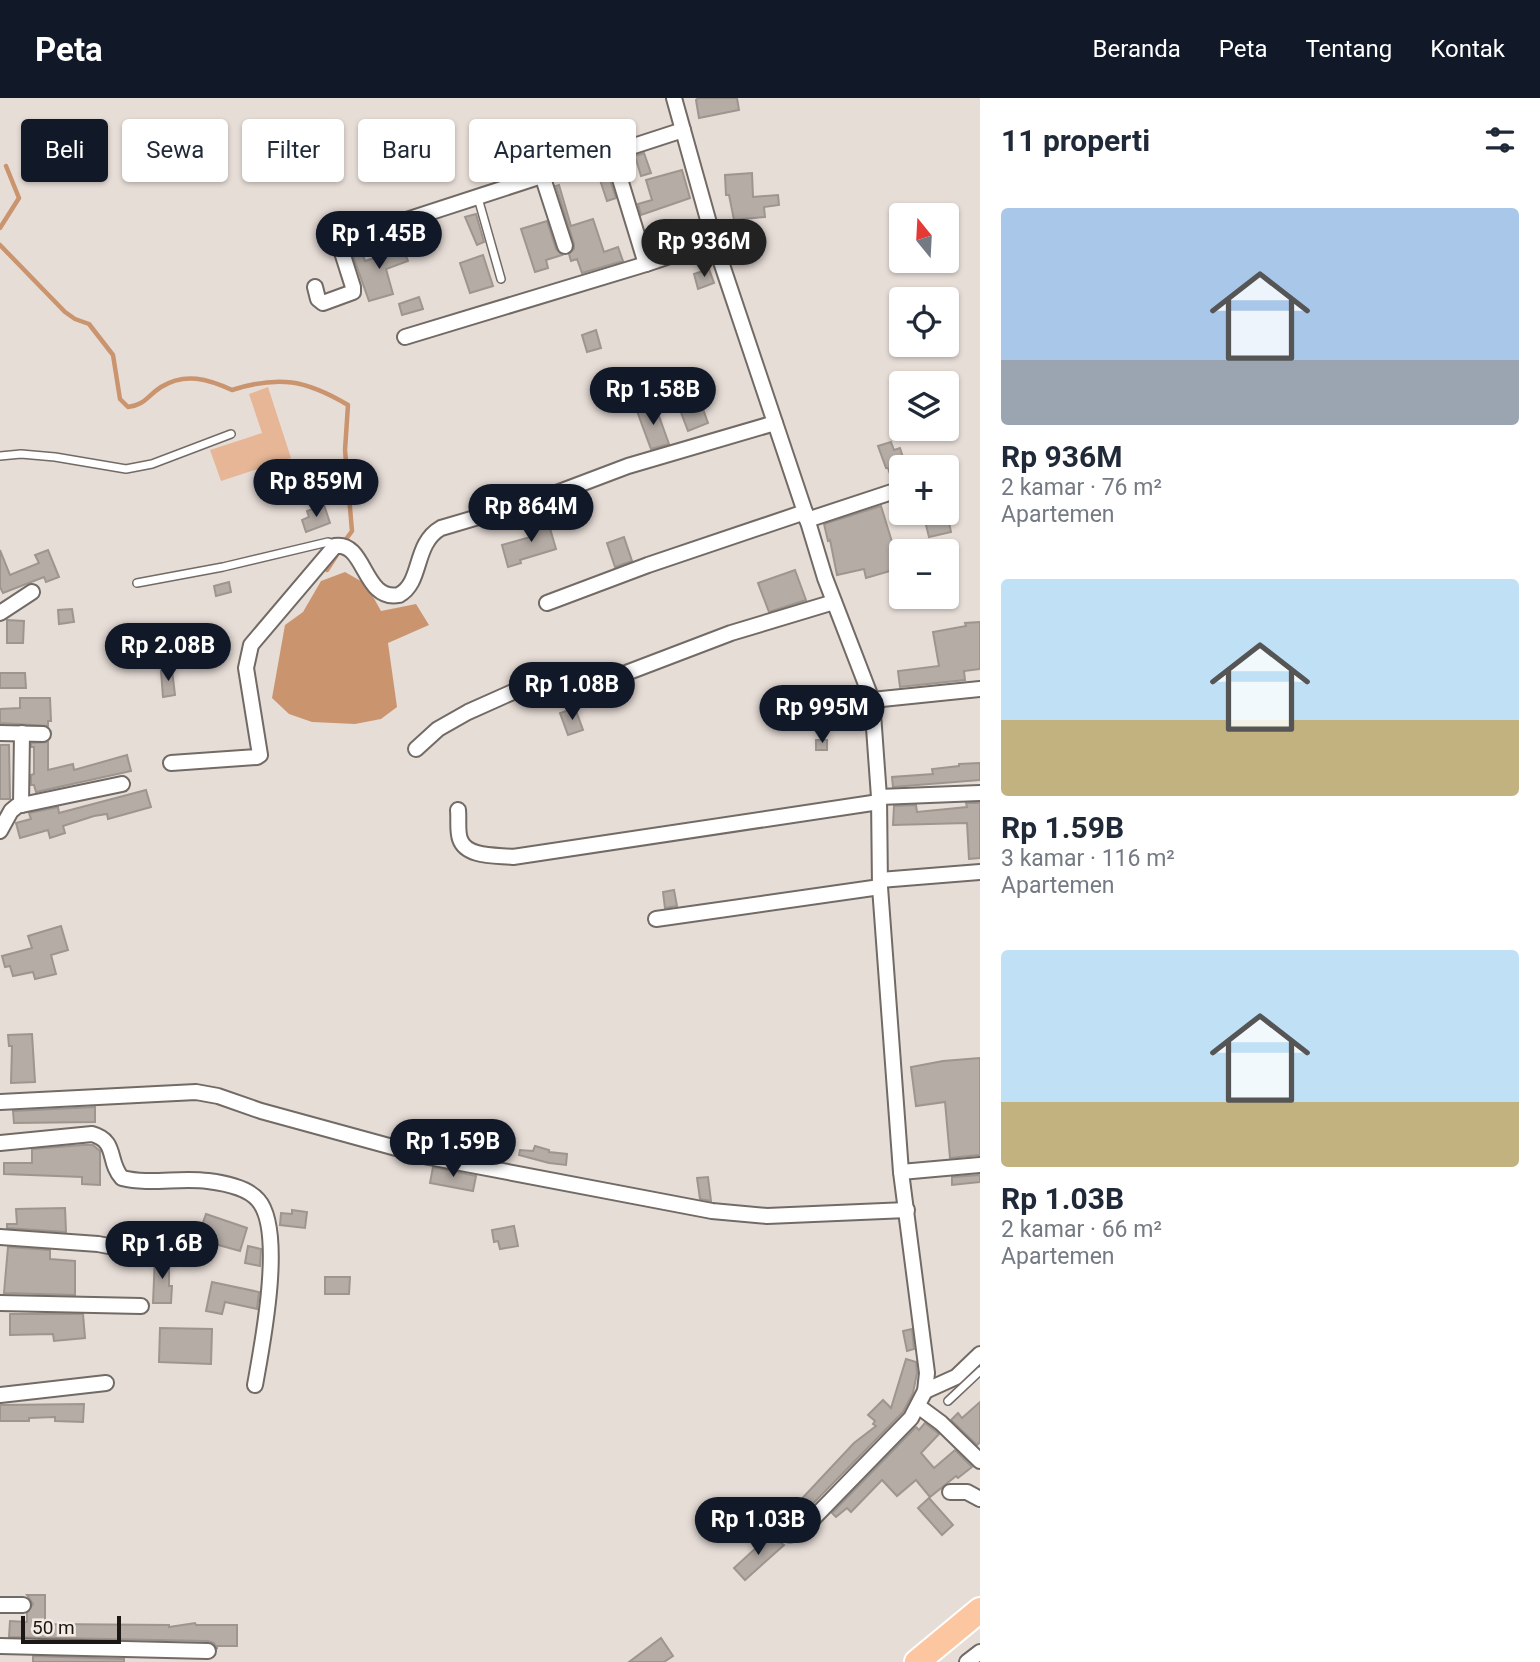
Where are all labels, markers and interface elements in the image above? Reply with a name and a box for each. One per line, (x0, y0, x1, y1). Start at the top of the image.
text: Peta (35, 30, 103, 69)
text: Beranda (1093, 35, 1181, 63)
text: Peta (1219, 35, 1267, 63)
text: Tentang (1305, 35, 1392, 63)
text: Kontak (1430, 35, 1505, 63)
chip: Beli (21, 119, 108, 182)
chip: Sewa (122, 119, 228, 182)
chip: Filter (242, 119, 344, 182)
chip: Baru (358, 119, 455, 182)
chip: Apartemen (469, 119, 636, 182)
icon: filters (1481, 121, 1519, 159)
text: 11 properti (1001, 123, 1150, 158)
north arrow (889, 203, 959, 273)
map controls (889, 203, 959, 609)
pin: Rp 1.45B (307, 212, 451, 271)
text: Rp 1.45B (332, 220, 426, 247)
pin: Rp 936M (639, 220, 769, 279)
text: Rp 936M (657, 228, 751, 255)
icon: home (1197, 253, 1323, 379)
button: locate (889, 287, 959, 357)
pin: Rp 1.58B (581, 368, 725, 427)
button: layers (889, 371, 959, 441)
text: Rp 1.58B (606, 376, 700, 403)
text: Rp 936M (1001, 439, 1122, 474)
button: + (889, 455, 959, 525)
pin: Rp 859M (251, 460, 381, 519)
text: Rp 859M (269, 468, 363, 495)
text: 2 kamar · 76 m² (1001, 474, 1162, 501)
pin: Rp 864M (466, 484, 596, 544)
text: Rp 864M (484, 493, 578, 520)
text: Apartemen (1001, 501, 1115, 528)
button: − (889, 539, 959, 609)
pin: Rp 2.08B (96, 624, 240, 683)
icon: home (1197, 624, 1323, 750)
text: Rp 2.08B (121, 632, 215, 659)
pin: Rp 1.08B (500, 662, 644, 722)
text: Rp 1.08B (525, 671, 619, 698)
pin: Rp 995M (757, 686, 887, 745)
text: Rp 995M (775, 694, 869, 721)
text: Rp 1.59B (1001, 810, 1124, 845)
text: 3 kamar · 116 m² (1001, 845, 1175, 872)
text: Apartemen (1001, 872, 1115, 899)
icon: home (1197, 995, 1323, 1121)
pin: Rp 1.59B (381, 1119, 525, 1179)
text: Rp 1.59B (406, 1128, 500, 1155)
text: Rp 1.03B (1001, 1181, 1124, 1216)
text: 2 kamar · 66 m² (1001, 1216, 1162, 1243)
pin: Rp 1.6B (97, 1222, 227, 1281)
text: Rp 1.6B (121, 1230, 203, 1257)
text: Apartemen (1001, 1243, 1115, 1270)
pin: Rp 1.03B (686, 1498, 830, 1557)
text: Rp 1.03B (711, 1506, 805, 1533)
scale bar (21, 1613, 121, 1645)
text: 50 m (32, 1616, 75, 1639)

